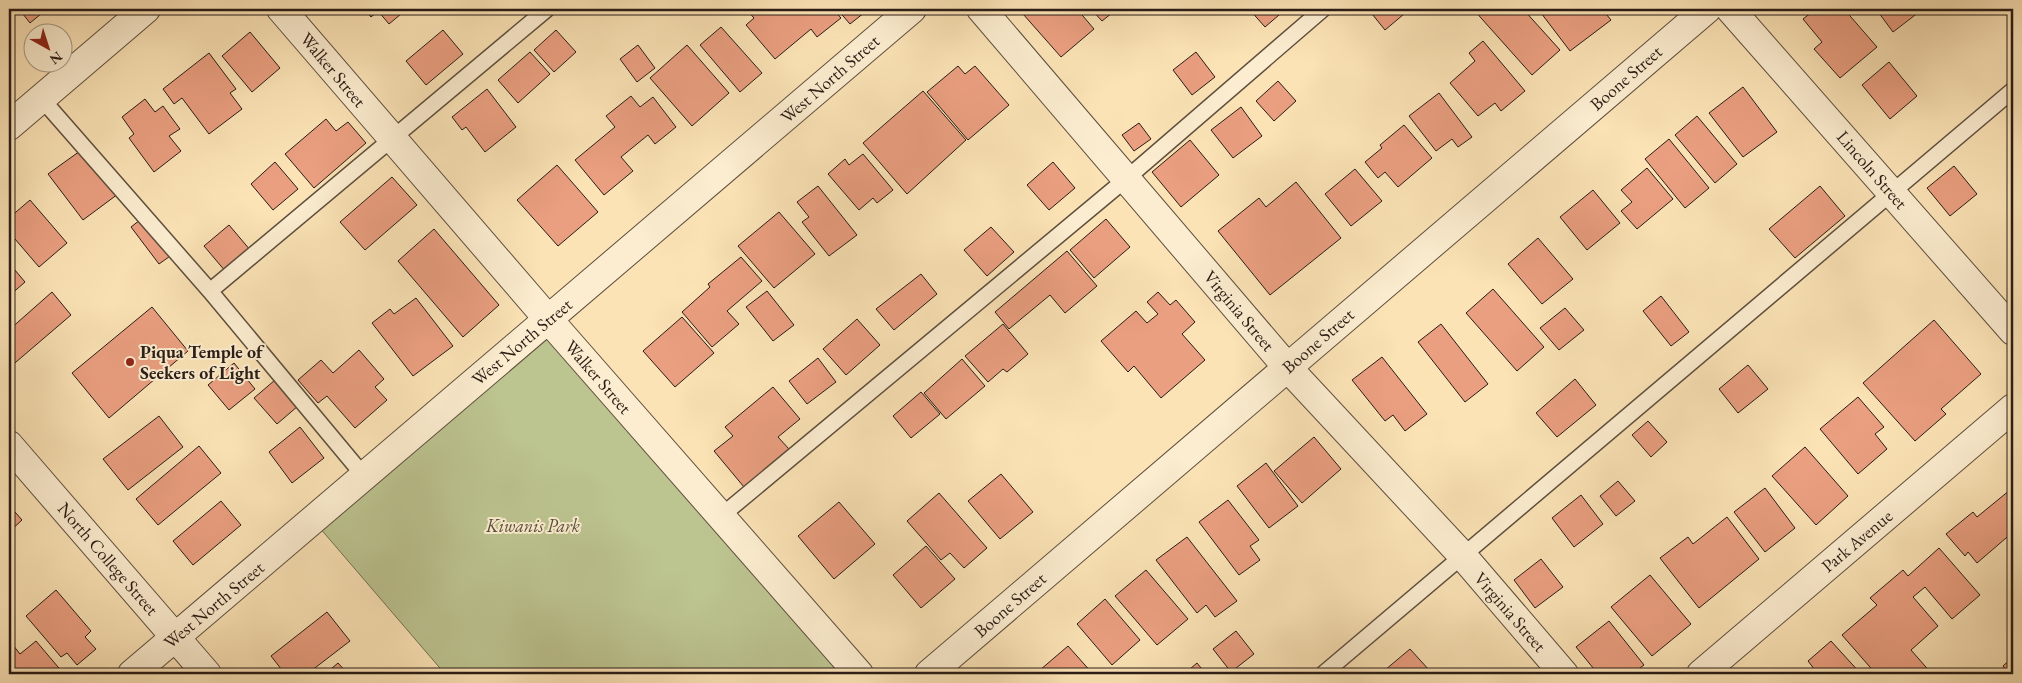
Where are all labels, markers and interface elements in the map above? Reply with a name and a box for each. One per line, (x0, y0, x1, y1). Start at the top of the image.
north arrow (22, 22, 72, 72)
street label: Walker Street (295, 28, 372, 112)
street label: West North Street (775, 29, 884, 128)
street label: Boone Street (1585, 40, 1667, 115)
text: N (46, 48, 66, 69)
street label: Lincoln Street (1832, 126, 1913, 214)
street label: Virginia Street (1199, 266, 1280, 356)
street label: West North Street (467, 293, 577, 390)
street label: Boone Street (1277, 303, 1359, 378)
street label: Walker Street (560, 335, 637, 419)
place label: Piqua Temple of Seekers of Light (140, 340, 265, 384)
marker: Piqua Temple of Seekers of Light (124, 356, 136, 368)
street label: North College Street (53, 497, 164, 620)
street label: Park Avenue (1816, 504, 1897, 577)
park label: Kiwanis Park (485, 514, 580, 537)
street label: West North Street (159, 556, 269, 653)
street label: Boone Street (969, 567, 1051, 642)
street label: Virginia Street (1469, 567, 1552, 657)

